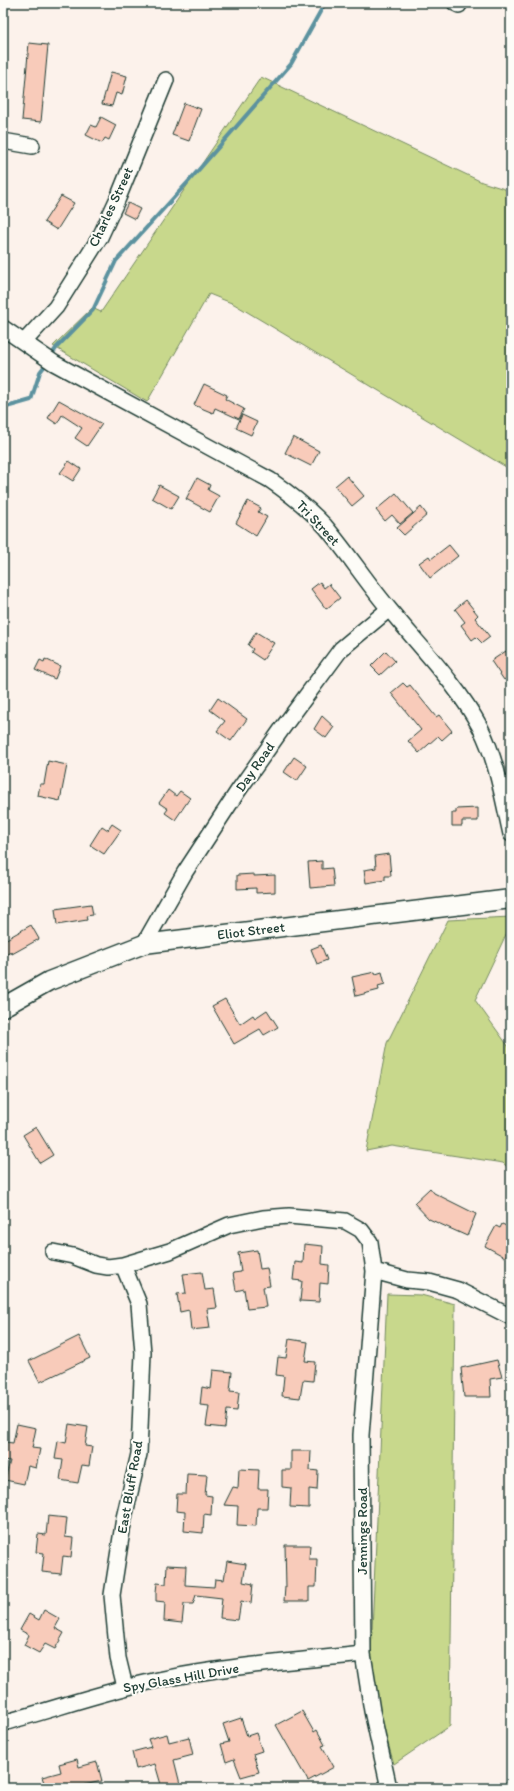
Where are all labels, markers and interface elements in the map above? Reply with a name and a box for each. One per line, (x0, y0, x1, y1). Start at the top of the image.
street label: Charles Street (85, 164, 137, 250)
street label: Tri Street (293, 497, 343, 549)
street label: Day Road (232, 738, 279, 795)
street label: Eliot Street (216, 918, 286, 944)
street label: East Bluff Road (113, 1439, 147, 1535)
street label: Jennings Road (354, 1487, 371, 1575)
street label: Spy Glass Hill Drive (122, 1659, 240, 1697)

